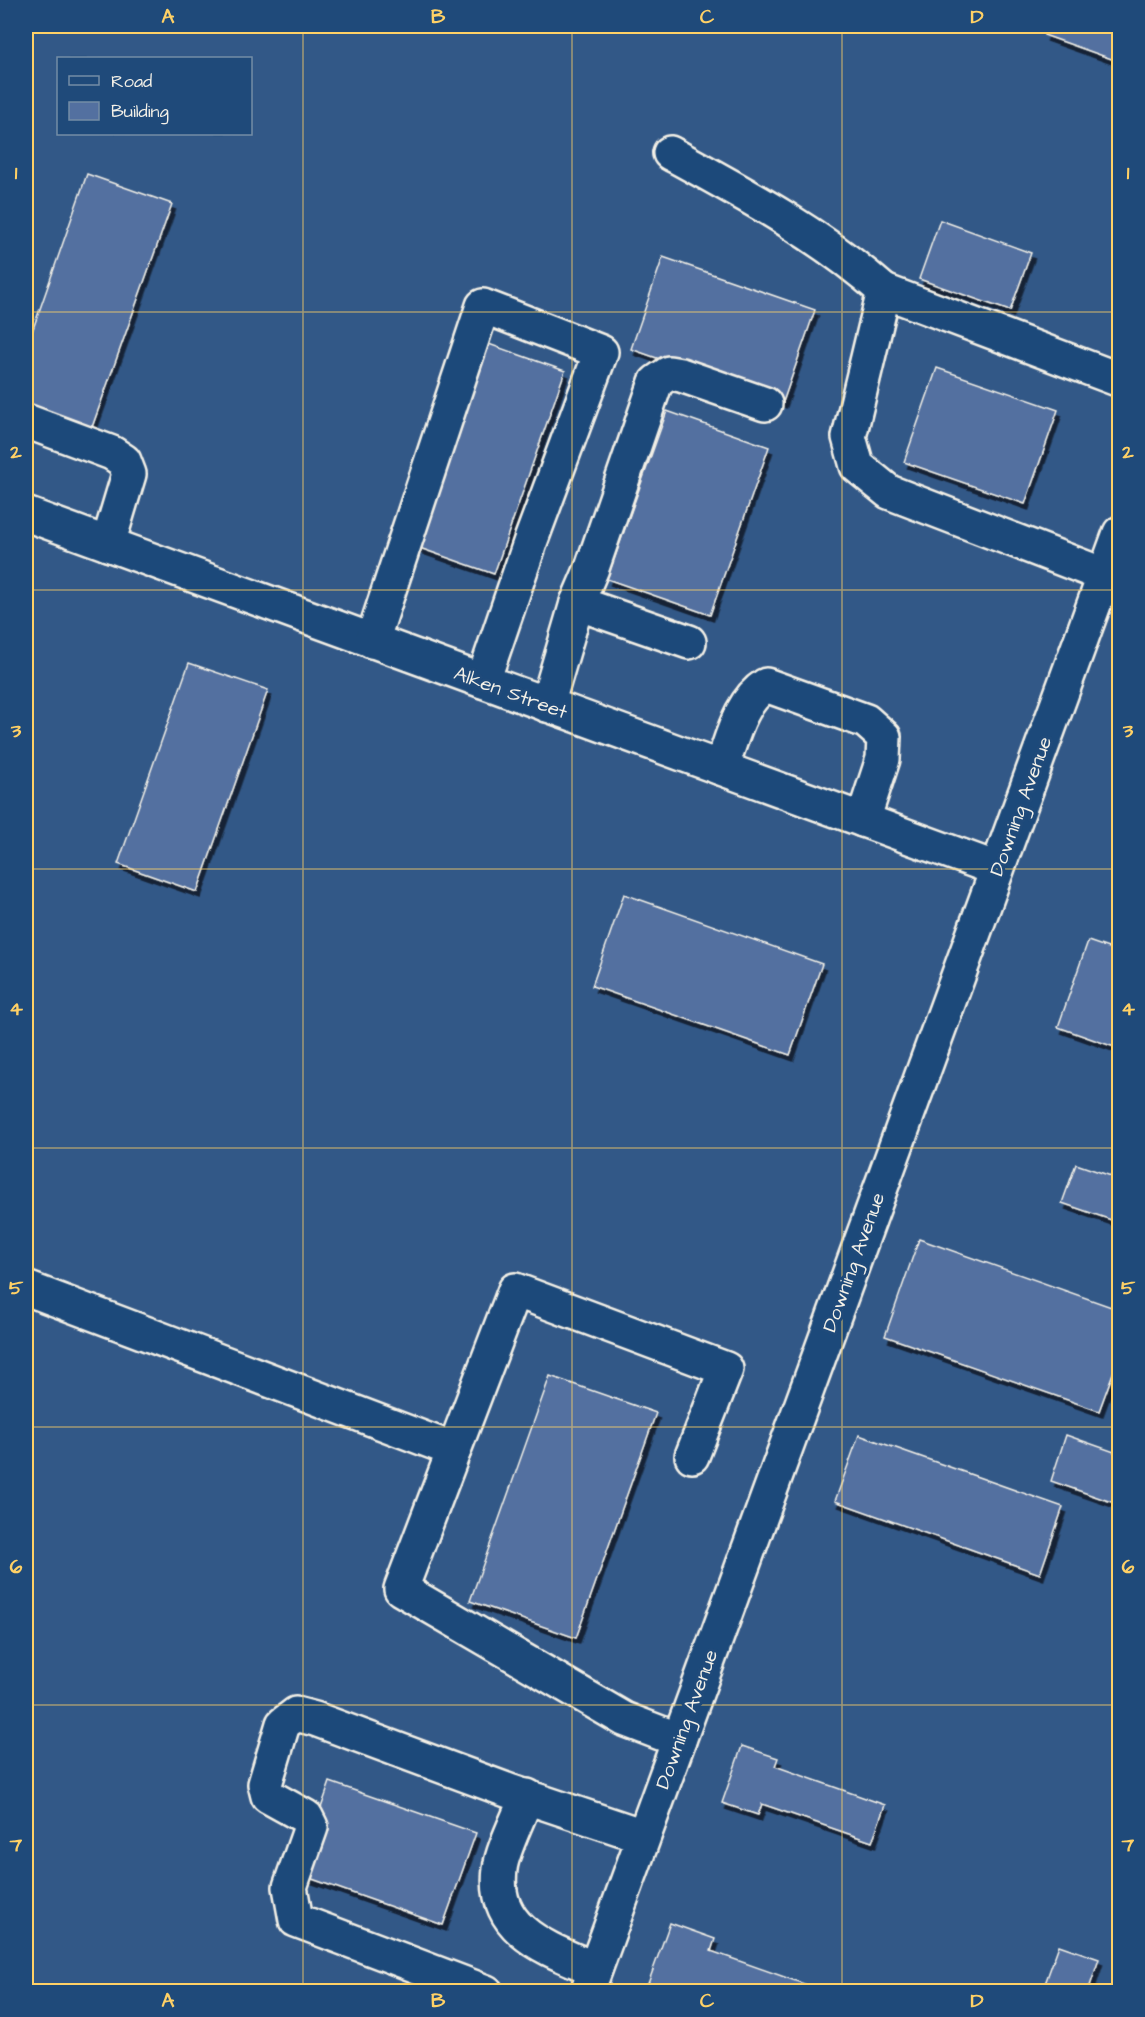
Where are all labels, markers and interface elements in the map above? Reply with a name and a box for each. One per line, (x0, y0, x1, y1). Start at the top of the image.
text: A (162, 3, 175, 31)
text: B (431, 3, 446, 31)
text: C (700, 3, 715, 31)
text: D (971, 3, 984, 31)
legend (57, 57, 252, 135)
text: Road (111, 69, 152, 94)
text: Building (111, 99, 169, 125)
text: 1 (15, 159, 18, 187)
text: 1 (1127, 159, 1130, 187)
text: 2 (9, 438, 22, 466)
text: 2 (1121, 438, 1134, 466)
street label: Alken Street (450, 659, 571, 726)
text: 3 (10, 717, 22, 745)
text: 3 (1122, 717, 1134, 745)
street label: Downing Avenue (983, 732, 1060, 880)
text: 4 (9, 995, 23, 1023)
text: 4 (1121, 995, 1135, 1023)
street label: Downing Avenue (816, 1188, 893, 1336)
text: 5 (9, 1274, 24, 1302)
text: 5 (1121, 1274, 1136, 1302)
text: 6 (10, 1553, 23, 1581)
text: 6 (1122, 1553, 1135, 1581)
street label: Downing Avenue (649, 1645, 726, 1793)
text: 7 (9, 1831, 23, 1859)
text: 7 (1121, 1831, 1135, 1859)
text: A (162, 1987, 175, 2015)
text: B (431, 1987, 446, 2015)
text: C (700, 1987, 715, 2015)
text: D (971, 1987, 984, 2015)

